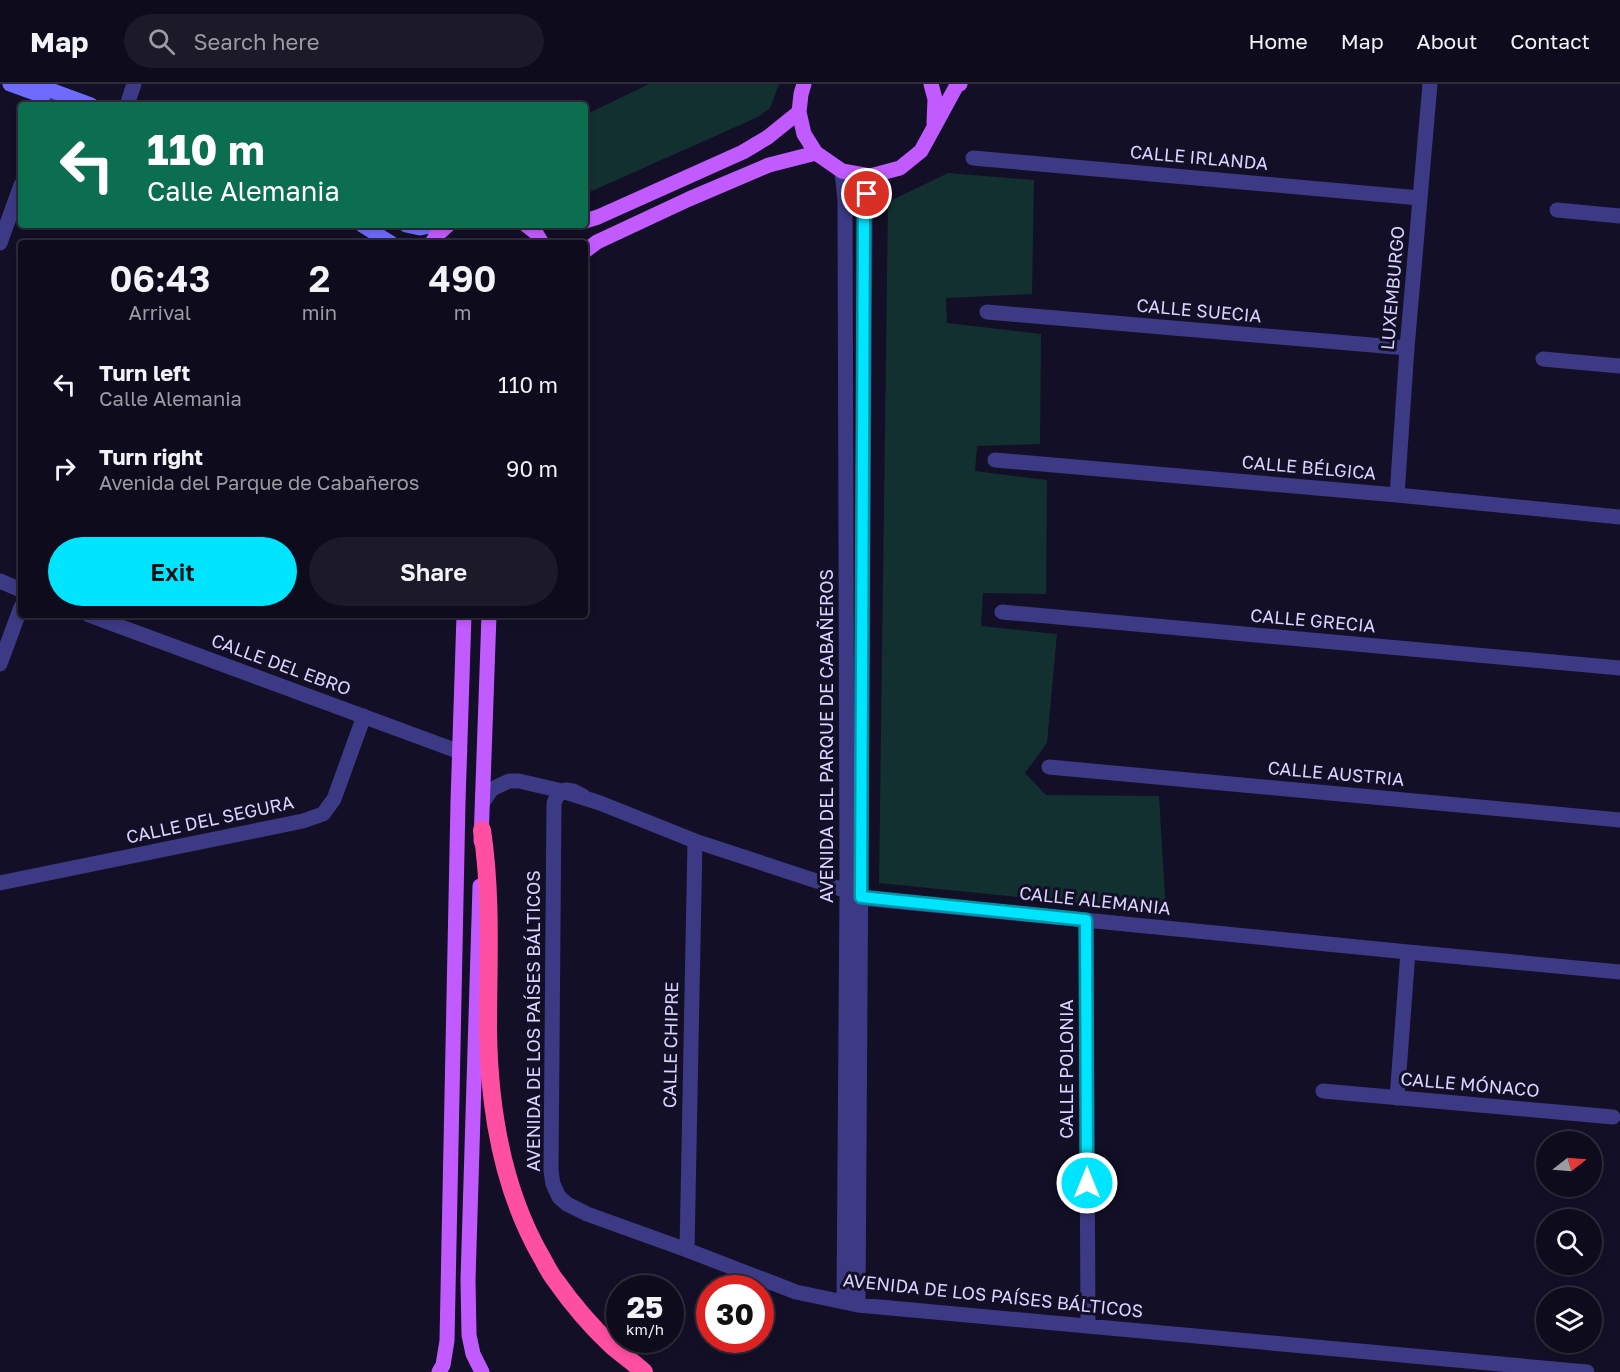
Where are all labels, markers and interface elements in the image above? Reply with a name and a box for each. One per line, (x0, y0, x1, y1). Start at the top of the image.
search box (124, 14, 544, 68)
text: Map (30, 25, 88, 58)
icon: search (145, 25, 178, 58)
text: Search here (193, 28, 319, 55)
text: Home (1248, 28, 1308, 54)
text: Map (1341, 28, 1384, 54)
text: About (1417, 28, 1477, 54)
text: Contact (1510, 28, 1590, 54)
text: 110 m (147, 124, 265, 174)
icon: left (48, 126, 126, 204)
street label: CALLE IRLANDA (1129, 140, 1269, 174)
pin (841, 168, 892, 219)
text: Calle Alemania (147, 175, 340, 207)
icon: arrive (850, 177, 883, 210)
street label: LUXEMBURGO (1376, 225, 1408, 351)
text: 06:43 (109, 257, 210, 300)
text: 2 (309, 257, 330, 300)
text: 490 (429, 257, 497, 300)
street label: CALLE SUECIA (1136, 294, 1263, 326)
text: Arrival (129, 300, 191, 324)
text: min (302, 300, 337, 324)
text: m (454, 300, 471, 324)
text: Turn left (99, 359, 190, 386)
icon: left (48, 368, 81, 401)
text: 110 m (498, 371, 558, 398)
text: Calle Alemania (99, 386, 242, 410)
text: Turn right (99, 443, 203, 470)
street label: CALLE BÉLGICA (1241, 450, 1377, 484)
icon: right (48, 452, 81, 485)
text: 90 m (506, 455, 558, 482)
text: Avenida del Parque de Cabañeros (99, 470, 419, 494)
button: Exit (48, 537, 297, 606)
button: Share (309, 537, 558, 606)
street label: AVENIDA DEL PARQUE DE CABAÑEROS (815, 569, 837, 903)
street label: CALLE GRECIA (1250, 604, 1377, 636)
street label: CALLE DEL EBRO (209, 629, 354, 700)
street label: CALLE AUSTRIA (1267, 756, 1405, 790)
street label: CALLE DEL SEGURA (124, 791, 296, 848)
street label: AVENIDA DE LOS PAÍSES BÁLTICOS (522, 870, 544, 1172)
street label: CALLE ALEMANIA (1018, 881, 1172, 919)
street label: CALLE CHIPRE (658, 982, 682, 1108)
street label: CALLE POLONIA (1055, 999, 1077, 1139)
street label: CALLE MÓNACO (1400, 1067, 1541, 1101)
north arrow (1536, 1131, 1602, 1197)
map controls (1536, 1131, 1602, 1353)
position arrow (1055, 1151, 1119, 1215)
button: search (1536, 1209, 1602, 1275)
street label: AVENIDA DE LOS PAÍSES BÁLTICOS (842, 1268, 1144, 1322)
speed limit sign: 30 (696, 1275, 774, 1353)
button: layers (1536, 1287, 1602, 1353)
text: 25 (627, 1289, 663, 1325)
text: km/h (626, 1320, 664, 1338)

